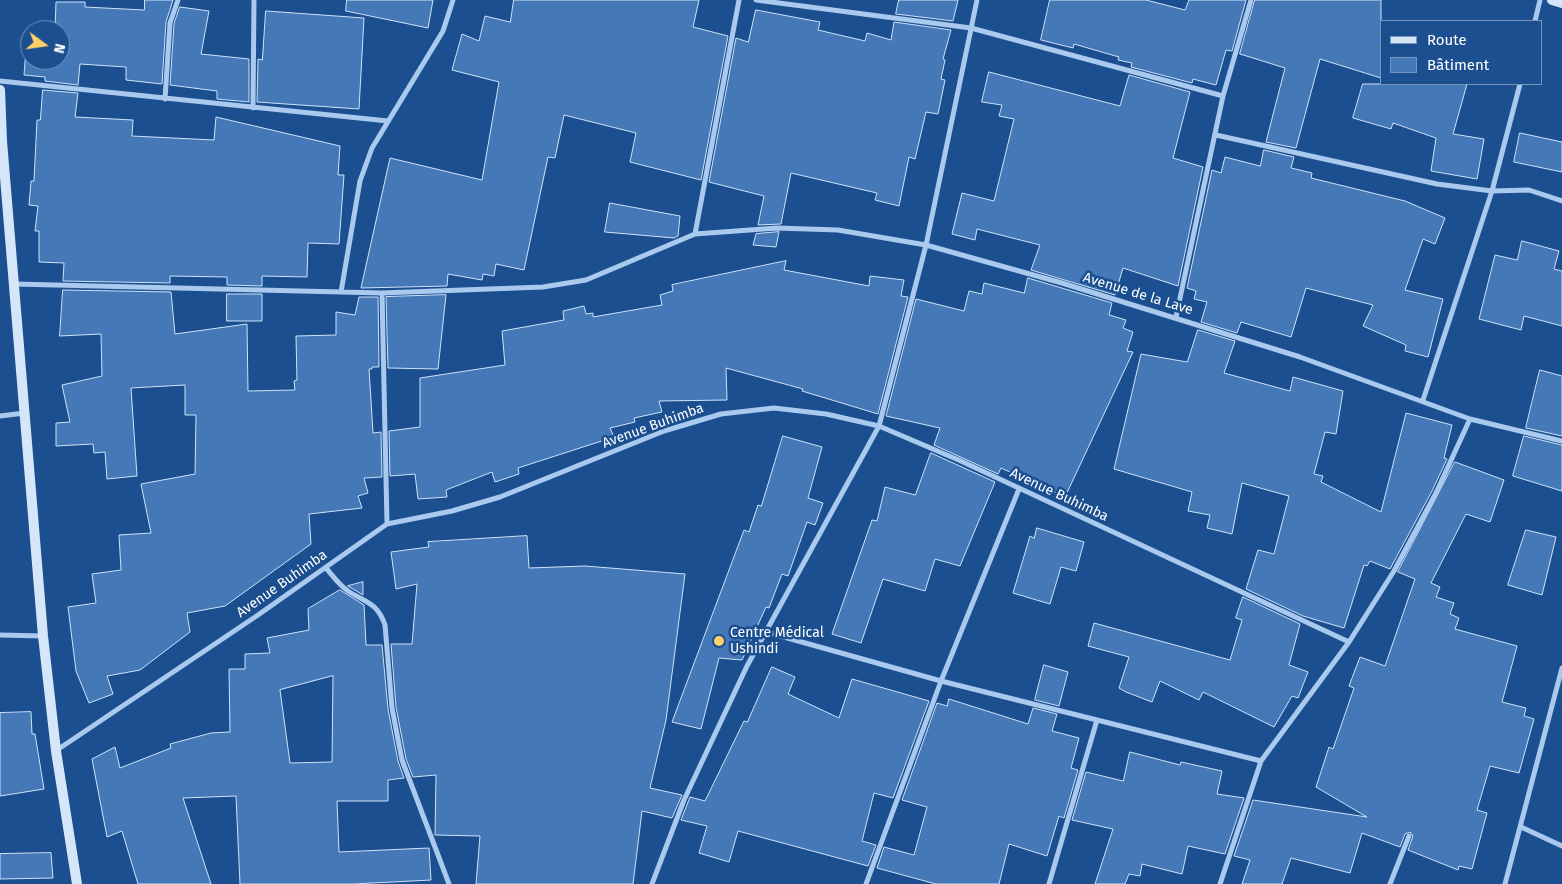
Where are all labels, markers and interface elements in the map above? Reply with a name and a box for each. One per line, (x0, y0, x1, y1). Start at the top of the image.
north arrow (20, 20, 70, 70)
legend (1380, 20, 1542, 85)
text: Route (1427, 31, 1467, 49)
text: N (50, 42, 68, 55)
text: Bâtiment (1427, 56, 1489, 74)
street label: Avenue de la Lave (1081, 269, 1195, 319)
street label: Avenue Buhimba (600, 400, 706, 452)
street label: Avenue Buhimba (1007, 465, 1111, 525)
street label: Avenue Buhimba (233, 546, 331, 622)
place label: Centre Médical Ushindi (730, 625, 824, 658)
marker: Centre Médical Ushindi (712, 634, 726, 648)

